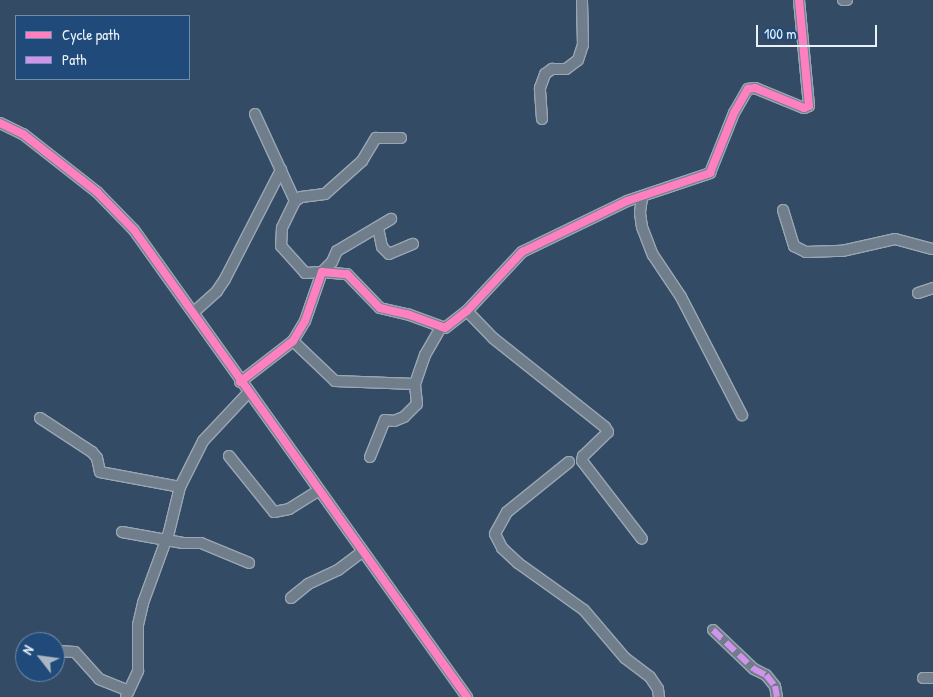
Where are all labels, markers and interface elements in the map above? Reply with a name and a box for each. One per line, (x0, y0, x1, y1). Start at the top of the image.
legend (15, 15, 190, 80)
scale bar (758, 15, 879, 47)
text: 100 m (764, 23, 797, 44)
text: Cycle path (62, 24, 120, 45)
text: Path (62, 49, 87, 70)
north arrow (15, 632, 65, 682)
text: N (17, 642, 38, 658)

